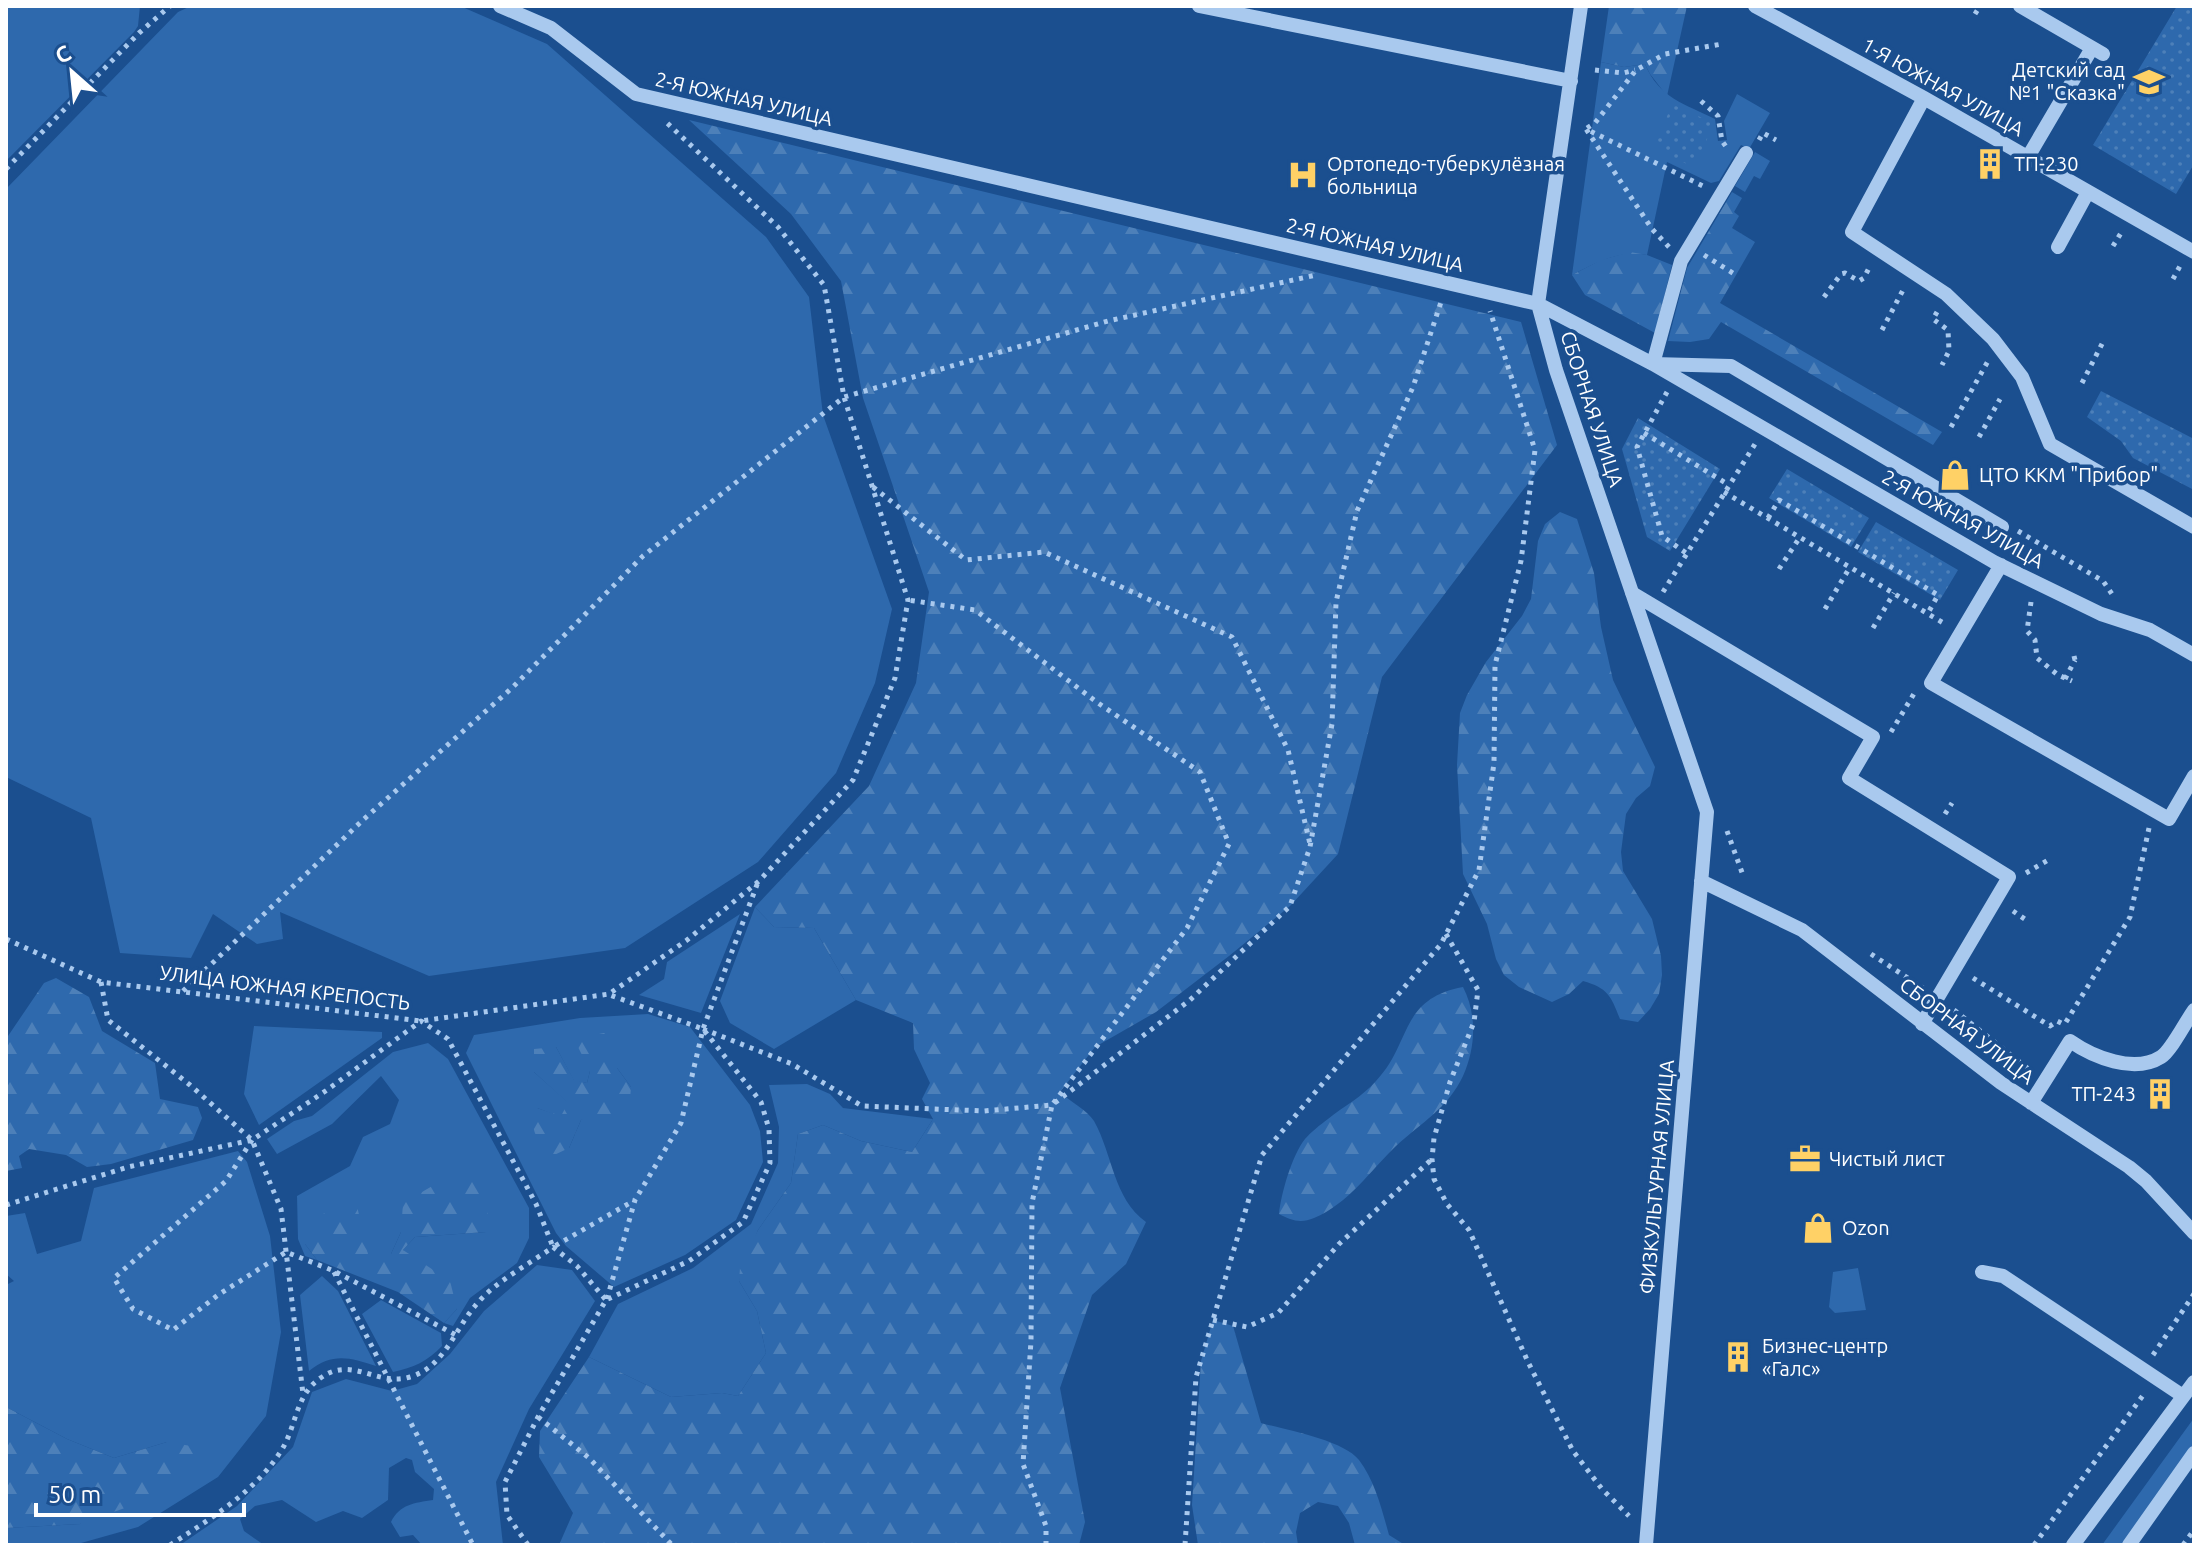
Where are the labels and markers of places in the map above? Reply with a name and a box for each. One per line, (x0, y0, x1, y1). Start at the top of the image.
place label: Детский сад №1 "Сказка" (2009, 58, 2125, 104)
school or university icon: Детский сад №1 "Сказка" (2132, 65, 2166, 99)
building icon: ТП-230 (1973, 147, 2007, 181)
place label: Ортопедо-туберкулёзная больница (1327, 152, 1565, 198)
place label: ТП-230 (2014, 152, 2079, 175)
hospital icon: Ортопедо-туберкулёзная больница (1286, 158, 1320, 192)
shop icon: ЦТО ККМ "Прибор" (1938, 458, 1972, 492)
place label: ЦТО ККМ "Прибор" (1979, 463, 2158, 486)
building icon: ТП-243 (2143, 1077, 2177, 1111)
place label: ТП-243 (2071, 1082, 2136, 1105)
office icon: Чистый лист (1788, 1142, 1822, 1176)
place label: Чистый лист (1829, 1147, 1945, 1170)
shop icon: Ozon (1801, 1211, 1835, 1245)
place label: Ozon (1842, 1216, 1890, 1239)
place label: Бизнес-центр «Галс» (1762, 1334, 1888, 1380)
building icon: Бизнес-центр «Галс» (1721, 1340, 1755, 1374)

